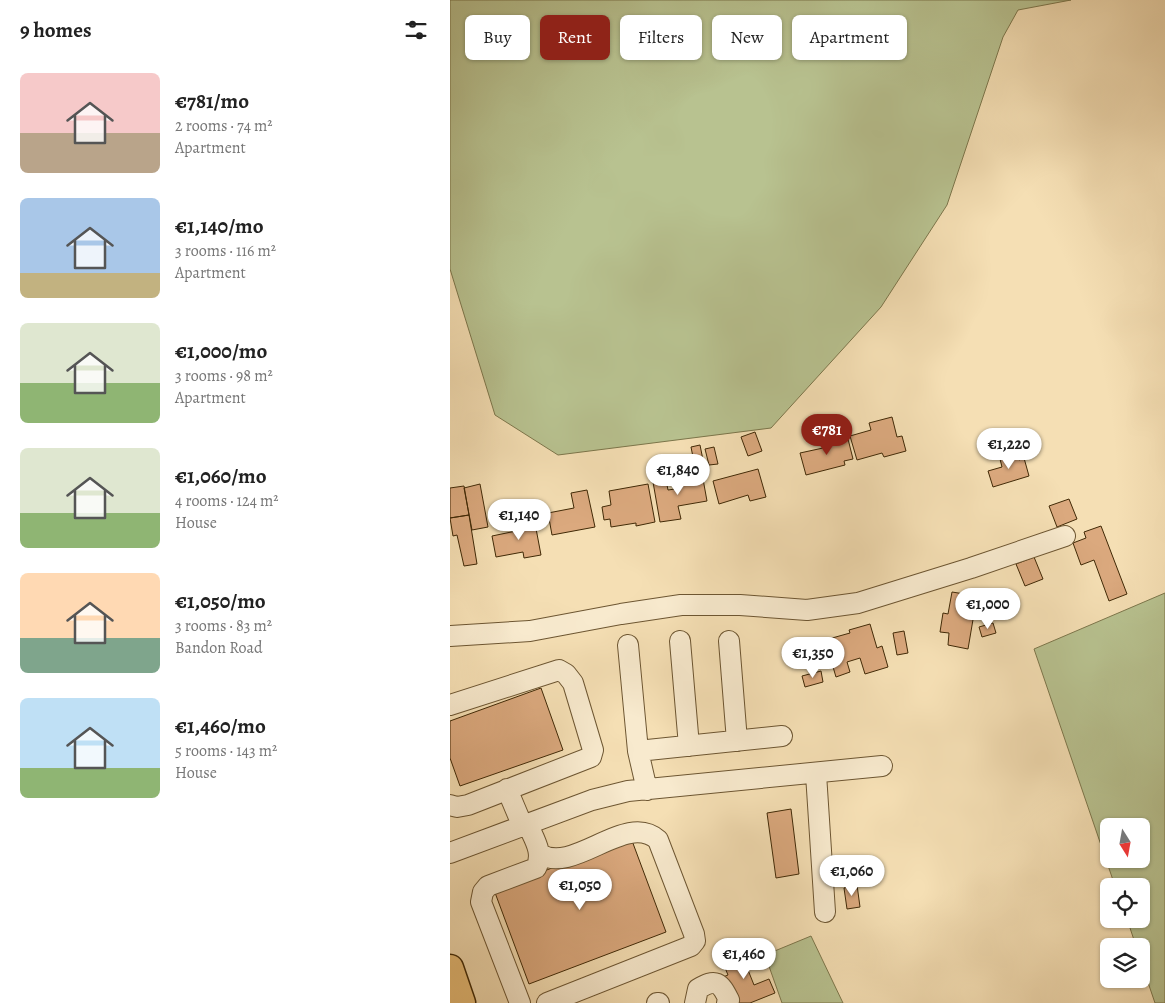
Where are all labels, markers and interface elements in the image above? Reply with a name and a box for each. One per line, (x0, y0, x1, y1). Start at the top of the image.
chip: Buy (465, 15, 530, 60)
chip: Rent (540, 15, 610, 60)
chip: Filters (620, 15, 702, 60)
chip: New (712, 15, 782, 60)
chip: Apartment (792, 15, 907, 60)
text: 9 homes (20, 16, 91, 44)
icon: filters (402, 16, 430, 44)
text: €781/mo (175, 87, 249, 115)
icon: home (60, 93, 120, 153)
text: 2 rooms · 74 m² (175, 115, 273, 137)
text: Apartment (175, 137, 246, 159)
text: €1,140/mo (175, 212, 264, 240)
icon: home (60, 218, 120, 278)
text: 3 rooms · 116 m² (175, 240, 276, 262)
text: Apartment (175, 262, 246, 284)
text: €1,000/mo (175, 337, 267, 365)
icon: home (60, 343, 120, 403)
text: 3 rooms · 98 m² (175, 365, 273, 387)
text: Apartment (175, 387, 246, 409)
pin: €781 (797, 414, 857, 456)
text: €781 (812, 419, 842, 441)
pin: €1,220 (968, 428, 1050, 470)
text: €1,220 (988, 433, 1030, 455)
pin: €1,840 (637, 454, 719, 496)
text: €1,840 (657, 459, 699, 481)
text: €1,060/mo (175, 462, 267, 490)
icon: home (60, 468, 120, 528)
text: 4 rooms · 124 m² (175, 490, 279, 512)
pin: €1,140 (478, 498, 560, 541)
text: €1,140 (499, 504, 539, 526)
text: House (175, 512, 217, 534)
text: €1,050/mo (175, 587, 266, 615)
pin: €1,000 (947, 588, 1029, 630)
icon: home (60, 593, 120, 653)
text: €1,000 (966, 593, 1010, 615)
text: 3 rooms · 83 m² (175, 615, 272, 637)
pin: €1,350 (772, 636, 854, 679)
text: Bandon Road (175, 637, 263, 659)
text: €1,350 (793, 642, 833, 664)
text: €1,460/mo (175, 712, 266, 740)
icon: home (60, 718, 120, 778)
text: 5 rooms · 143 m² (175, 740, 277, 762)
text: House (175, 762, 217, 784)
north arrow (1100, 818, 1150, 868)
map controls (1100, 818, 1150, 988)
pin: €1,060 (811, 854, 893, 897)
text: €1,060 (831, 860, 873, 882)
pin: €1,050 (539, 868, 621, 911)
text: €1,050 (559, 874, 601, 896)
button: locate (1100, 878, 1150, 928)
pin: €1,460 (703, 938, 785, 980)
button: layers (1100, 938, 1150, 988)
text: €1,460 (723, 943, 765, 965)

